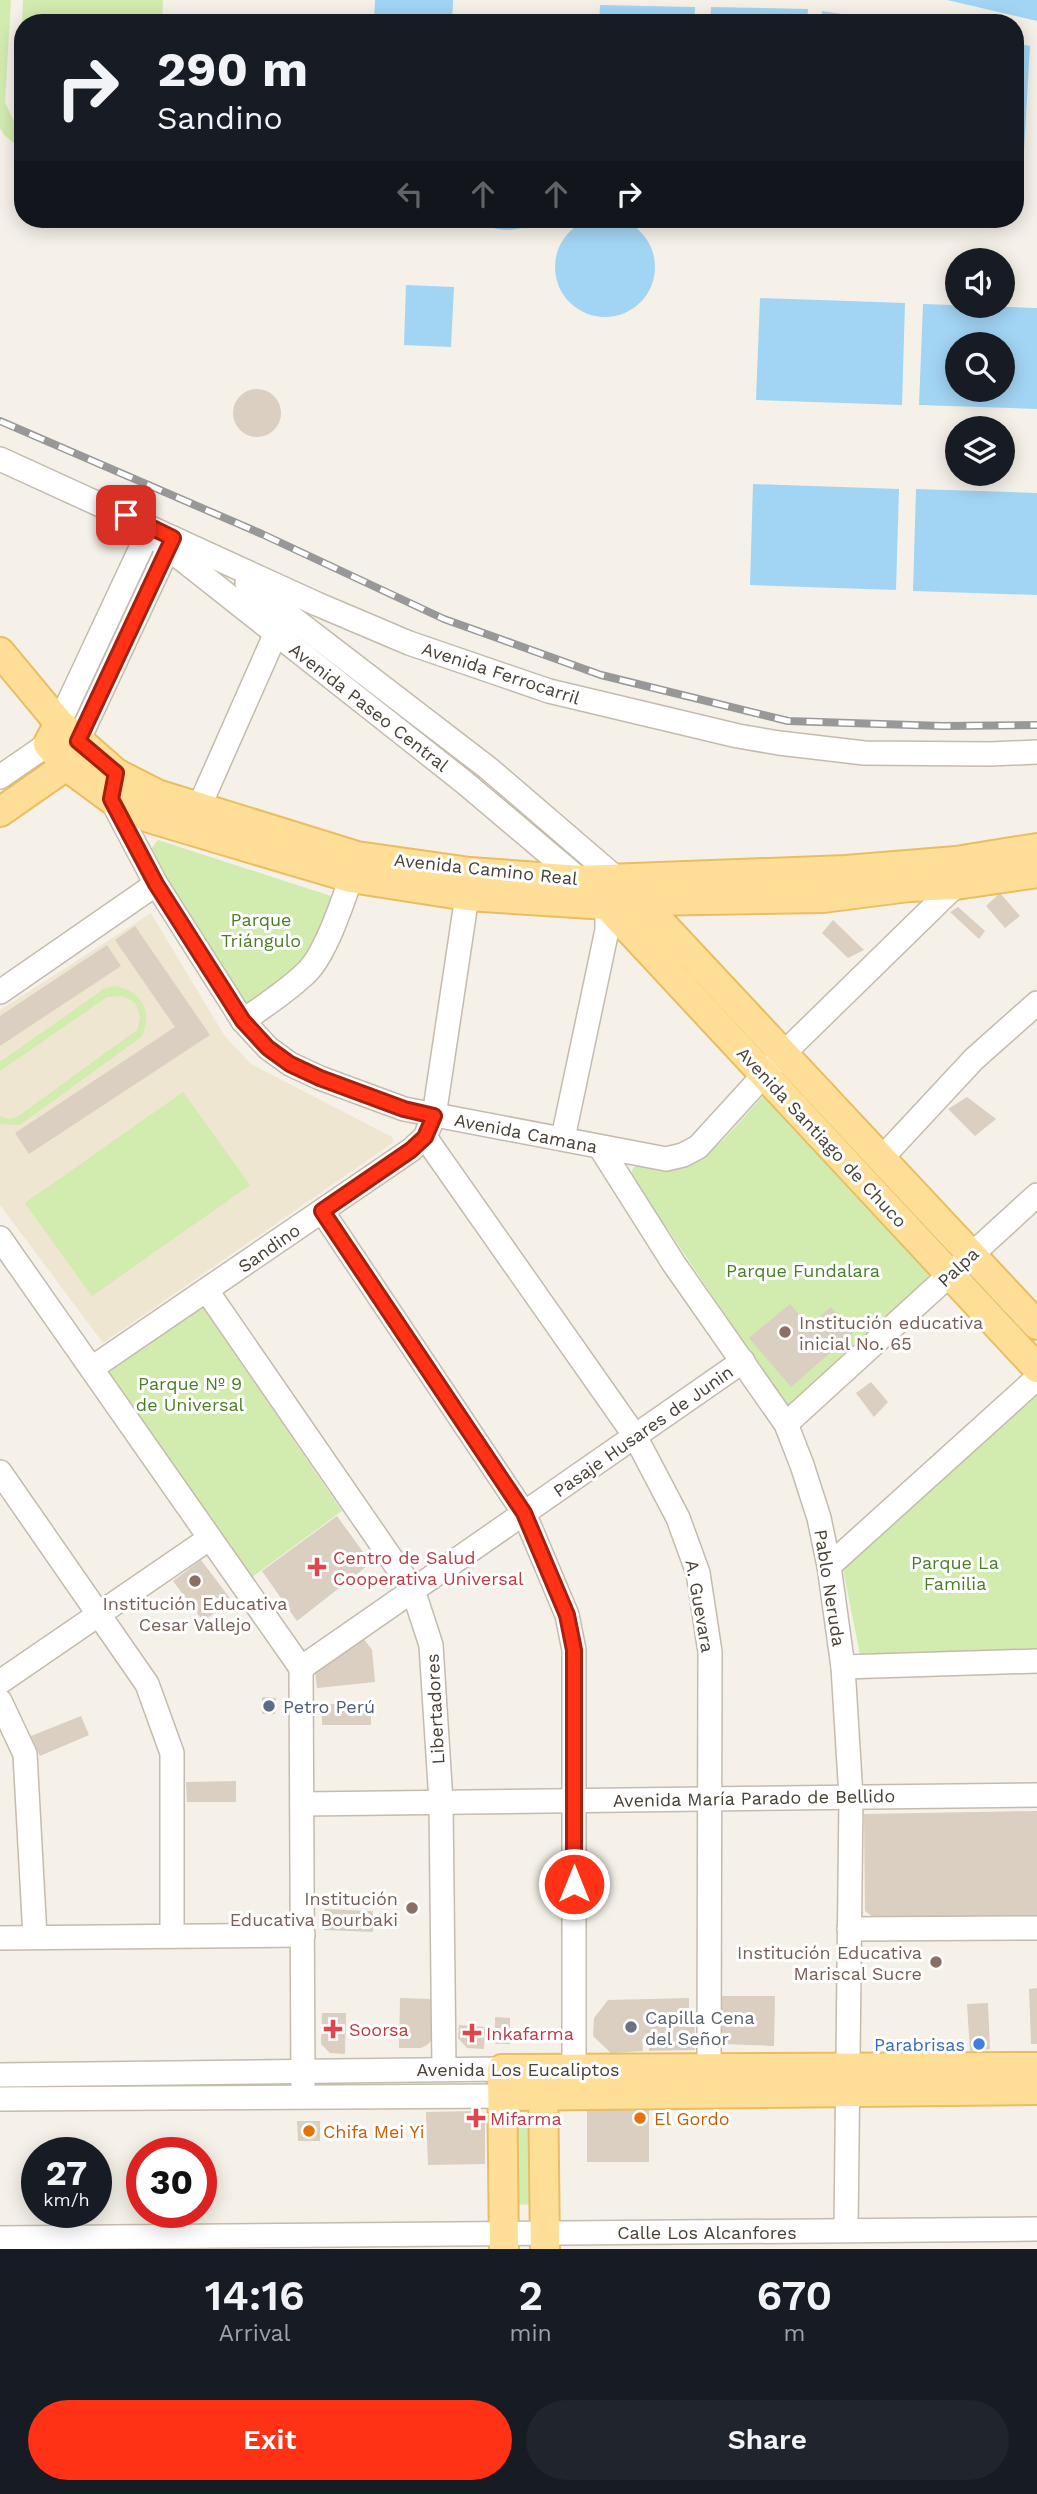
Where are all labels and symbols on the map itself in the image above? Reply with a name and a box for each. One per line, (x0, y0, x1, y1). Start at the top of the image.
pin (96, 485, 156, 545)
street label: Avenida Paseo Central (285, 638, 453, 776)
street label: Avenida Ferrocarril (419, 638, 583, 709)
street label: Avenida Camino Real (393, 849, 579, 889)
park label: Parque Triángulo (221, 909, 301, 951)
street label: Avenida Santiago de Chuco (733, 1042, 911, 1232)
street label: Avenida Camana (453, 1109, 599, 1157)
street label: Sandino (234, 1219, 304, 1277)
street label: Palpa (933, 1243, 983, 1291)
park label: Parque Fundalara (726, 1260, 880, 1281)
place label: Institución educativa inicial No. 65 (799, 1312, 983, 1354)
marker: Institución educativa inicial No. 65 (777, 1324, 793, 1340)
street label: Pasaje Husares de Junin (549, 1361, 737, 1501)
park label: Parque Nº 9 de Universal (136, 1373, 245, 1415)
street label: Pablo Neruda (810, 1528, 850, 1648)
place label: Centro de Salud Cooperativa Universal (333, 1547, 524, 1589)
park label: Parque La Familia (911, 1552, 999, 1594)
marker: Centro de Salud Cooperativa Universal (307, 1557, 327, 1577)
street label: A. Guevara (682, 1558, 718, 1654)
marker: Institución Educativa Cesar Vallejo (187, 1573, 203, 1589)
place label: Institución Educativa Cesar Vallejo (103, 1593, 287, 1635)
street label: Libertadores (422, 1653, 448, 1765)
place label: Petro Perú (283, 1696, 375, 1717)
marker: Petro Perú (261, 1698, 277, 1714)
street label: Avenida María Parado de Bellido (613, 1785, 895, 1811)
position arrow (537, 1847, 611, 1921)
place label: Institución Educativa Bourbaki (230, 1888, 398, 1930)
marker: Institución Educativa Bourbaki (404, 1900, 420, 1916)
place label: Institución Educativa Mariscal Sucre (737, 1942, 922, 1984)
marker: Institución Educativa Mariscal Sucre (928, 1954, 944, 1970)
place label: Capilla Cena del Señor (645, 2007, 755, 2049)
marker: Soorsa (323, 2019, 343, 2039)
place label: Soorsa (349, 2019, 409, 2040)
marker: Capilla Cena del Señor (623, 2019, 639, 2035)
place label: Inkafarma (486, 2023, 574, 2044)
marker: Inkafarma (464, 2025, 480, 2041)
place label: Parabrisas (874, 2034, 965, 2055)
marker: Parabrisas (971, 2036, 987, 2052)
street label: Avenida Los Eucaliptos (417, 2059, 619, 2080)
place label: Mifarma (490, 2108, 562, 2129)
place label: El Gordo (654, 2108, 729, 2129)
marker: Mifarma (468, 2110, 484, 2126)
marker: El Gordo (632, 2110, 648, 2126)
place label: Chifa Mei Yi (323, 2121, 425, 2142)
marker: Chifa Mei Yi (301, 2123, 317, 2139)
speed limit sign: 30 (126, 2137, 217, 2228)
street label: Calle Los Alcanfores (617, 2222, 797, 2243)

